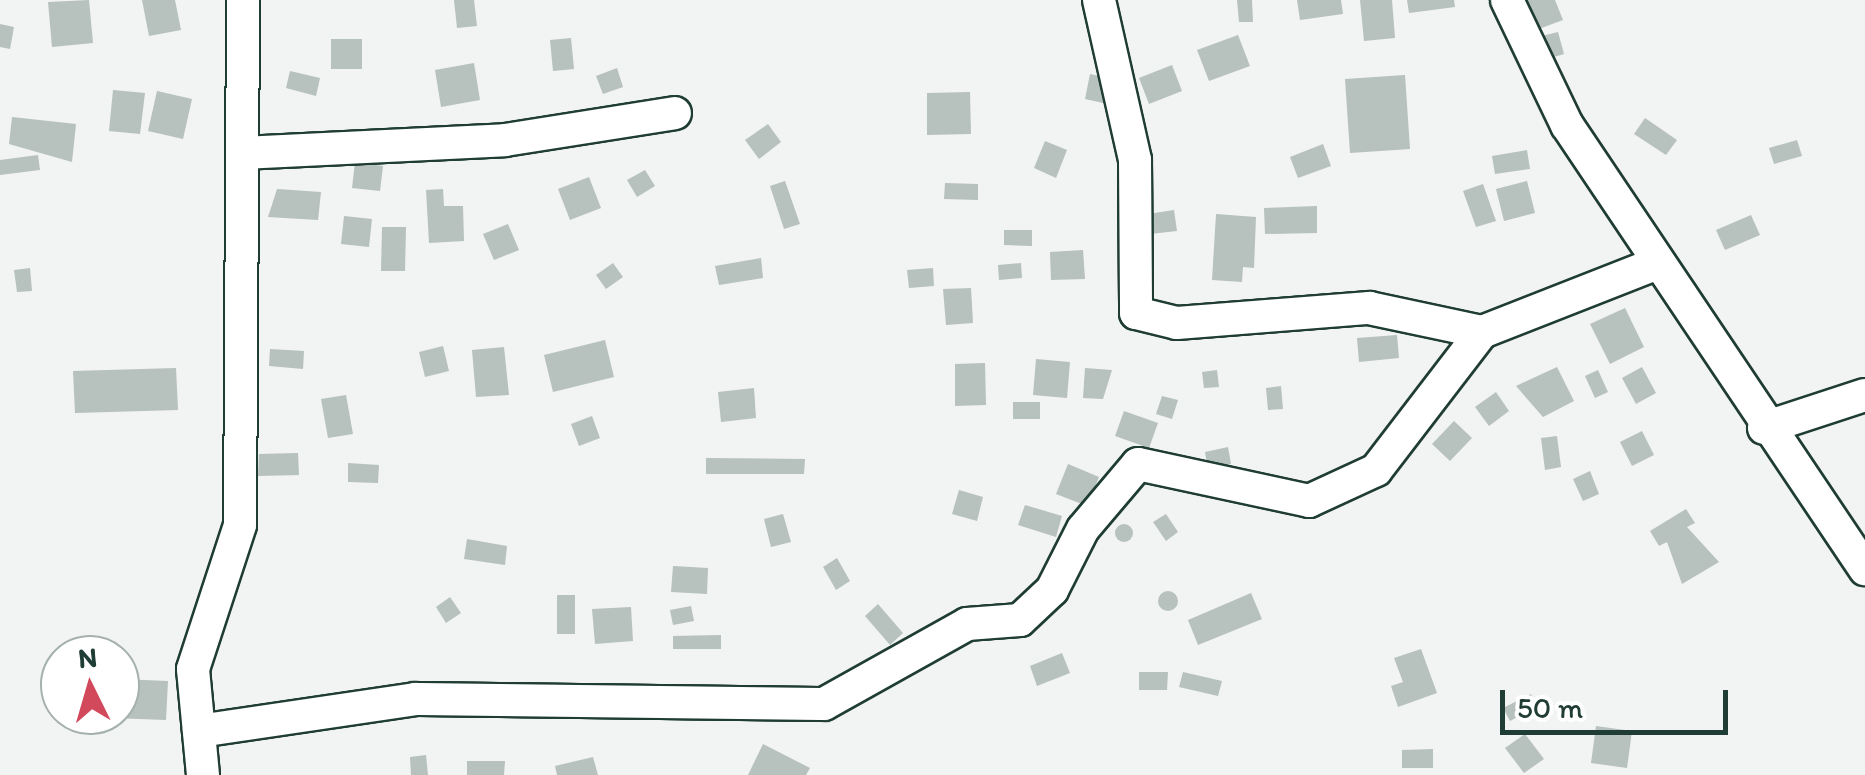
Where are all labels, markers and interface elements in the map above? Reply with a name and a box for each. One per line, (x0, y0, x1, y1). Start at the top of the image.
north arrow (40, 635, 140, 735)
text: N (77, 639, 98, 675)
scale bar (1505, 670, 1732, 732)
text: 50 m (1517, 689, 1583, 726)

